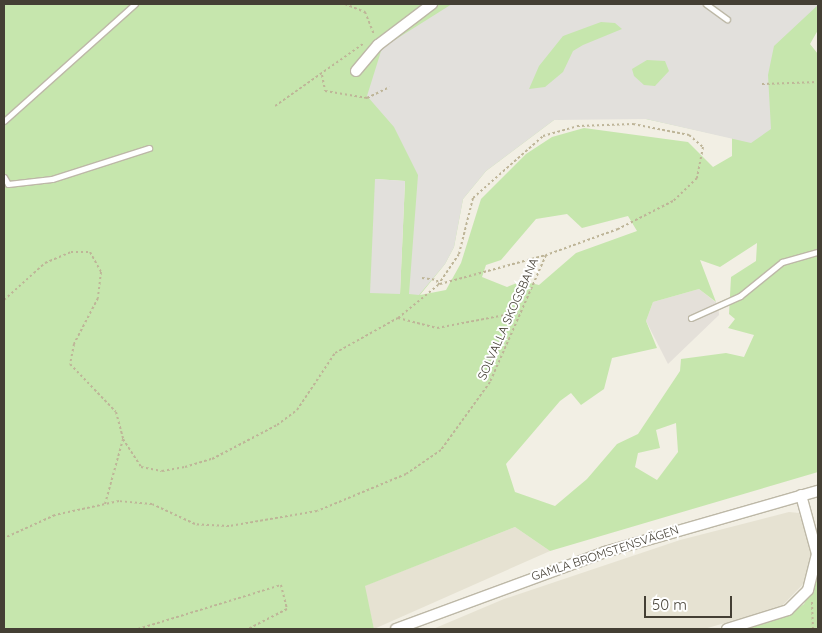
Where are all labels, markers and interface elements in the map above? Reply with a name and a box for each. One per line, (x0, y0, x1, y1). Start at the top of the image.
street label: SOLVALLA SKOGSBANA (475, 256, 541, 382)
street label: GAMLA BROMSTENSVÄGEN (529, 522, 681, 584)
scale bar (647, 586, 734, 618)
text: 50 m (652, 595, 687, 614)

